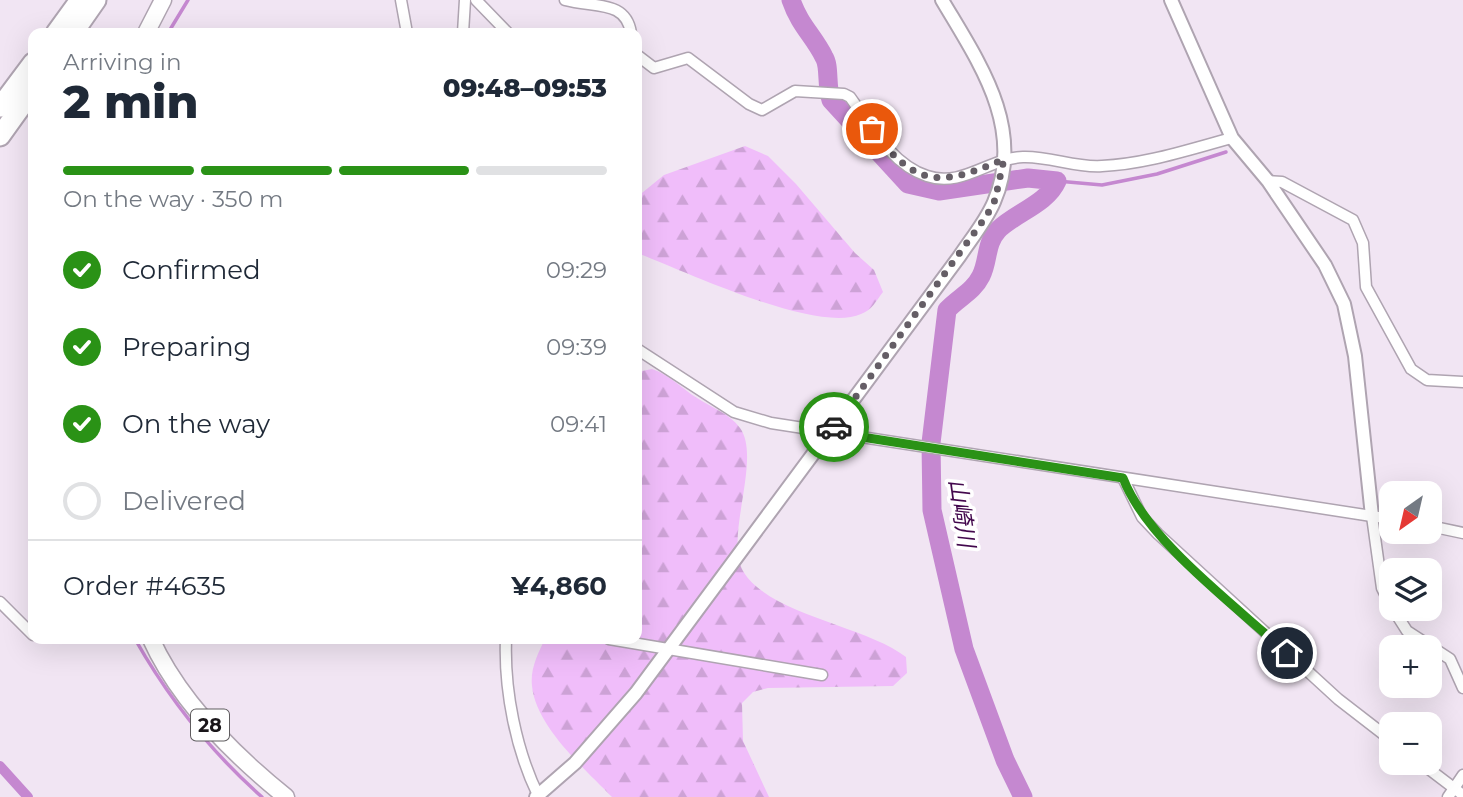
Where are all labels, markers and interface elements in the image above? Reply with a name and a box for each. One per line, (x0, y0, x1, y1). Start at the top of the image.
text: Arriving in (63, 48, 182, 76)
text: 09:48–09:53 (443, 72, 607, 104)
text: 2 min (63, 73, 198, 130)
pin (842, 99, 902, 159)
icon: bag (853, 110, 891, 148)
text: On the way · 350 m (63, 185, 283, 213)
icon: check (63, 251, 101, 289)
text: Confirmed (122, 254, 261, 286)
text: 09:29 (546, 256, 607, 284)
icon: check (63, 328, 101, 366)
text: Preparing (122, 331, 251, 363)
text: 09:39 (546, 333, 607, 361)
courier (799, 392, 869, 462)
icon: check (63, 405, 101, 443)
text: On the way (122, 408, 270, 440)
icon: car (815, 408, 853, 446)
text: 09:41 (550, 410, 607, 438)
water label: 山崎川 (943, 477, 981, 552)
north arrow (1379, 481, 1442, 544)
map controls (1379, 481, 1442, 775)
text: Delivered (122, 485, 246, 517)
button: layers (1379, 558, 1442, 621)
text: Order #4635 (63, 570, 226, 602)
text: ¥4,860 (511, 570, 607, 602)
pin (1257, 623, 1317, 683)
icon: home (1268, 634, 1306, 672)
button: + (1379, 635, 1442, 698)
road number: 28 (191, 710, 229, 740)
button: − (1379, 712, 1442, 775)

